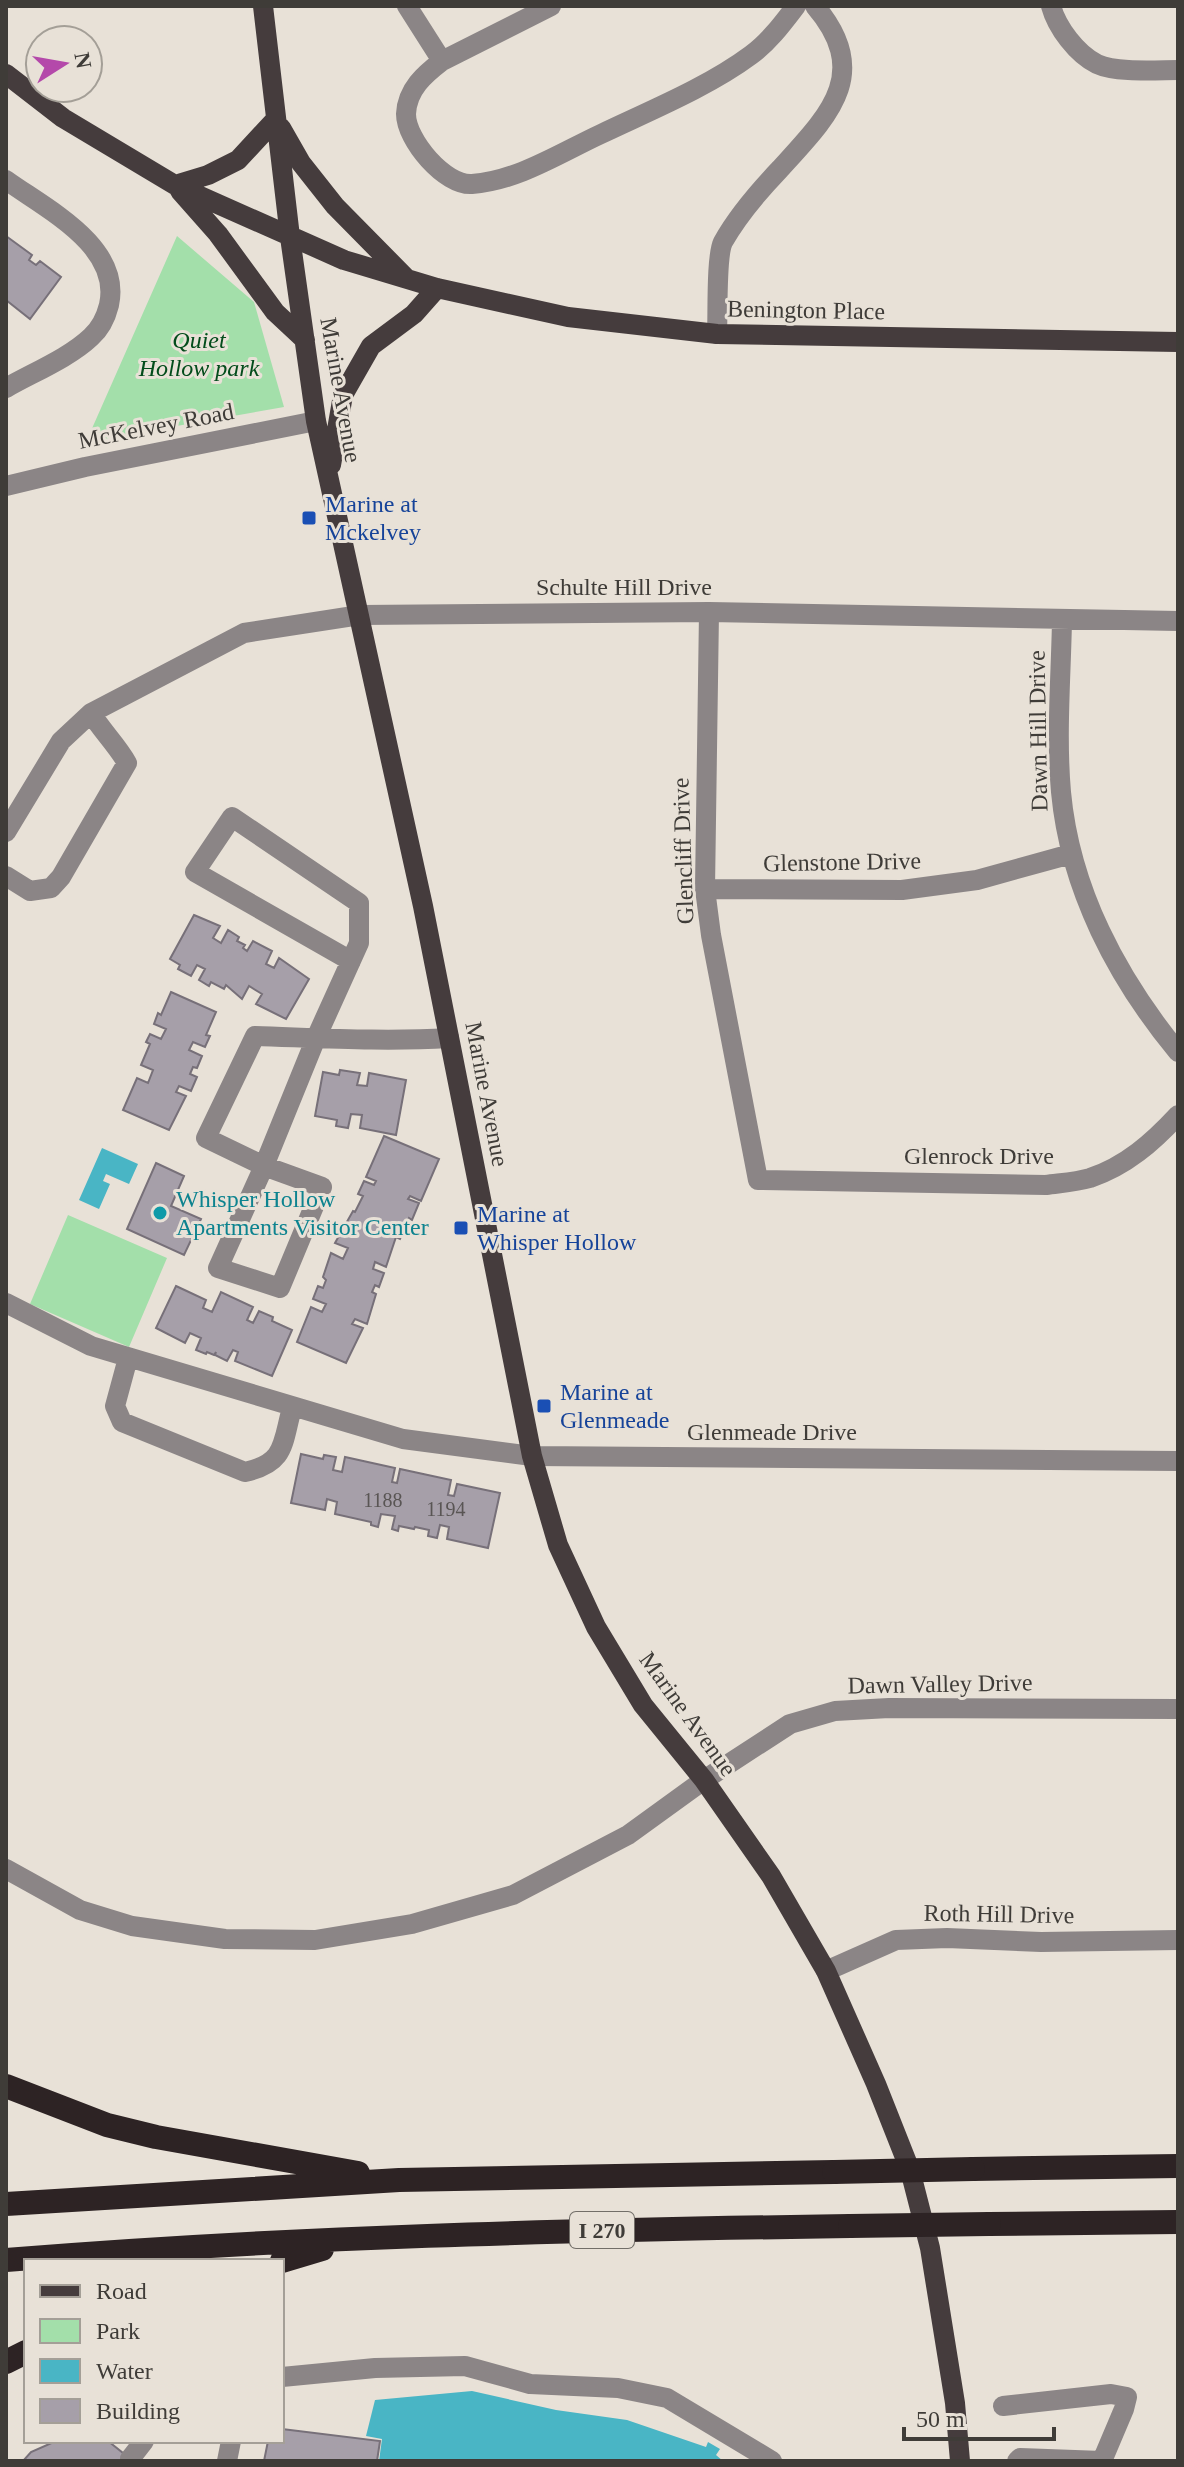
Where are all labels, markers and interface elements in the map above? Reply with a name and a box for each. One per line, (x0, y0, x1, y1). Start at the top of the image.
north arrow (24, 24, 104, 104)
text: N (69, 50, 97, 71)
street label: Benington Place (727, 296, 885, 324)
street label: Marine Avenue (315, 315, 367, 465)
park label: Quiet Hollow park (138, 327, 260, 381)
street label: McKelvey Road (76, 398, 236, 454)
place label: Marine at Mckelvey (325, 491, 421, 545)
marker: Marine at Mckelvey (300, 509, 318, 527)
street label: Schulte Hill Drive (536, 574, 712, 600)
street label: Dawn Hill Drive (1024, 650, 1052, 812)
street label: Glencliff Drive (667, 777, 699, 925)
street label: Glenstone Drive (763, 848, 921, 876)
street label: Marine Avenue (460, 1019, 514, 1169)
street label: Glenrock Drive (904, 1143, 1054, 1169)
place label: Whisper Hollow Apartments Visitor Center (176, 1186, 429, 1240)
place label: Marine at Whisper Hollow (477, 1201, 637, 1255)
marker: Whisper Hollow Apartments Visitor Center (151, 1204, 169, 1222)
marker: Marine at Whisper Hollow (452, 1219, 470, 1237)
place label: Marine at Glenmeade (560, 1379, 669, 1433)
marker: Marine at Glenmeade (535, 1397, 553, 1415)
street label: Glenmeade Drive (687, 1419, 857, 1445)
house number: 1188 (363, 1489, 403, 1511)
house number: 1194 (426, 1498, 466, 1520)
street label: Marine Avenue (634, 1647, 742, 1781)
street label: Dawn Valley Drive (847, 1669, 1033, 1699)
street label: Roth Hill Drive (923, 1900, 1075, 1928)
road number: I 270 (570, 2212, 634, 2248)
legend (24, 2259, 284, 2443)
text: Road (96, 2278, 147, 2304)
text: Park (96, 2318, 140, 2344)
text: Water (96, 2358, 153, 2384)
scale bar (904, 2391, 1054, 2441)
text: Building (96, 2398, 180, 2424)
text: 50 m (916, 2406, 965, 2432)

